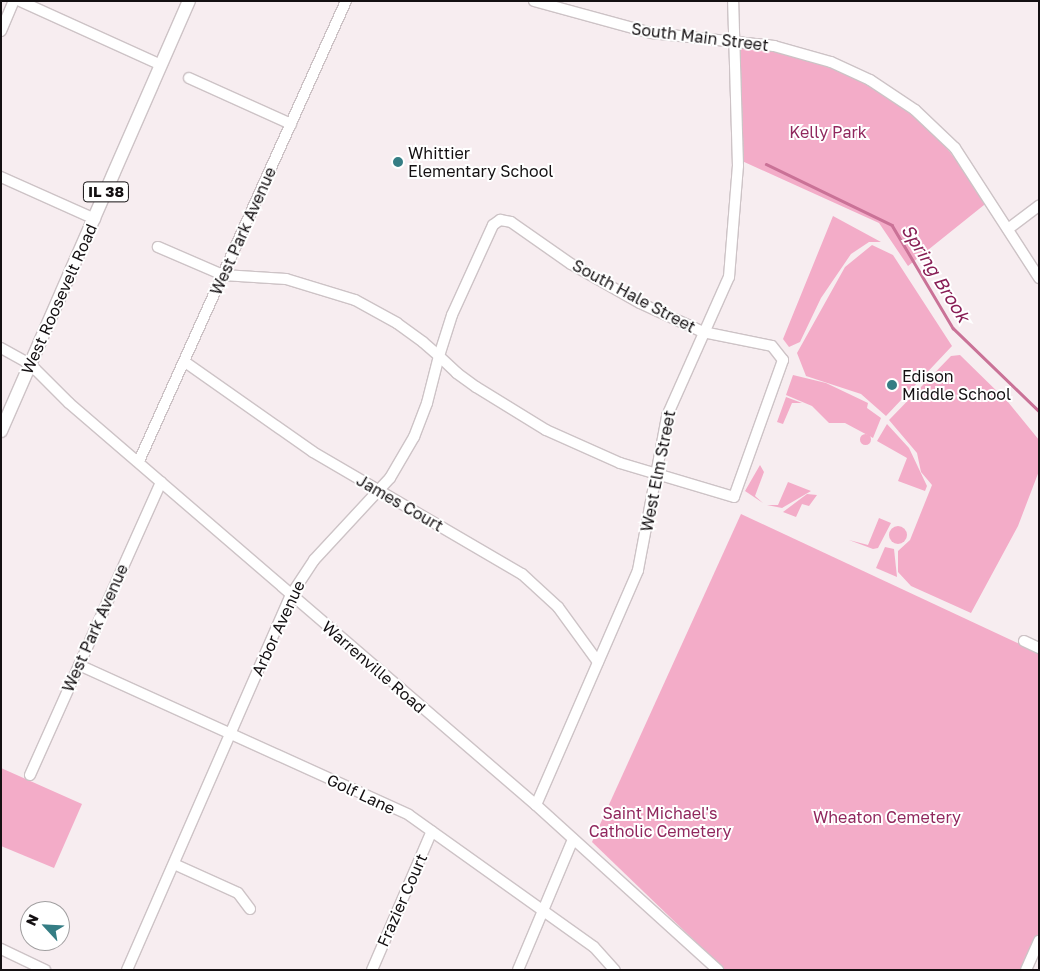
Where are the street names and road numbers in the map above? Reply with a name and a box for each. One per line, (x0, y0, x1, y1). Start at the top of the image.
street label: South Main Street (630, 19, 770, 55)
street label: West Park Avenue (206, 164, 280, 298)
road number: IL 38 (82, 180, 130, 204)
street label: West Roosevelt Road (17, 221, 101, 377)
street label: South Hale Street (569, 255, 699, 337)
street label: West Elm Street (637, 409, 679, 533)
street label: James Court (353, 470, 447, 536)
street label: West Park Avenue (58, 561, 132, 695)
street label: Arbor Avenue (248, 577, 308, 679)
street label: Warrenville Road (318, 617, 430, 717)
street label: Golf Lane (324, 770, 398, 818)
street label: Frazier Court (373, 851, 431, 949)

